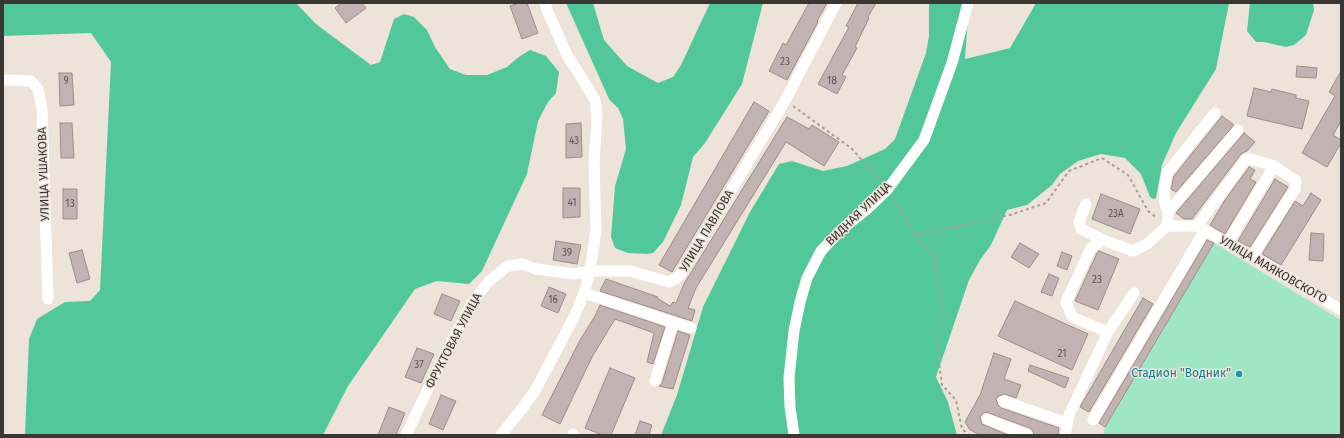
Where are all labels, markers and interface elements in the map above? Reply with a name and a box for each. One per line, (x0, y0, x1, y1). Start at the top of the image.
house number: 23 (780, 56, 790, 68)
house number: 9 (63, 75, 69, 87)
house number: 18 (827, 75, 837, 87)
street label: УЛИЦА УШАКОВА (35, 127, 53, 221)
house number: 43 (569, 135, 579, 147)
street label: ВИДНАЯ УЛИЦА (823, 179, 895, 249)
street label: УЛИЦА ПАВЛОВА (677, 187, 737, 275)
house number: 41 (567, 197, 577, 209)
house number: 13 (65, 198, 75, 210)
house number: 23А (1108, 208, 1124, 220)
street label: УЛИЦА МАЯКОВСКОГО (1217, 233, 1329, 307)
house number: 39 (562, 247, 572, 259)
house number: 23 (1092, 274, 1102, 286)
street label: ФРУКТОВАЯ УЛИЦА (423, 291, 485, 391)
house number: 16 (548, 294, 558, 306)
house number: 21 (1057, 348, 1067, 360)
house number: 37 (414, 359, 424, 371)
place label: Стадион "Водник" (1131, 367, 1231, 381)
marker: Стадион "Водник" (1234, 369, 1244, 379)

